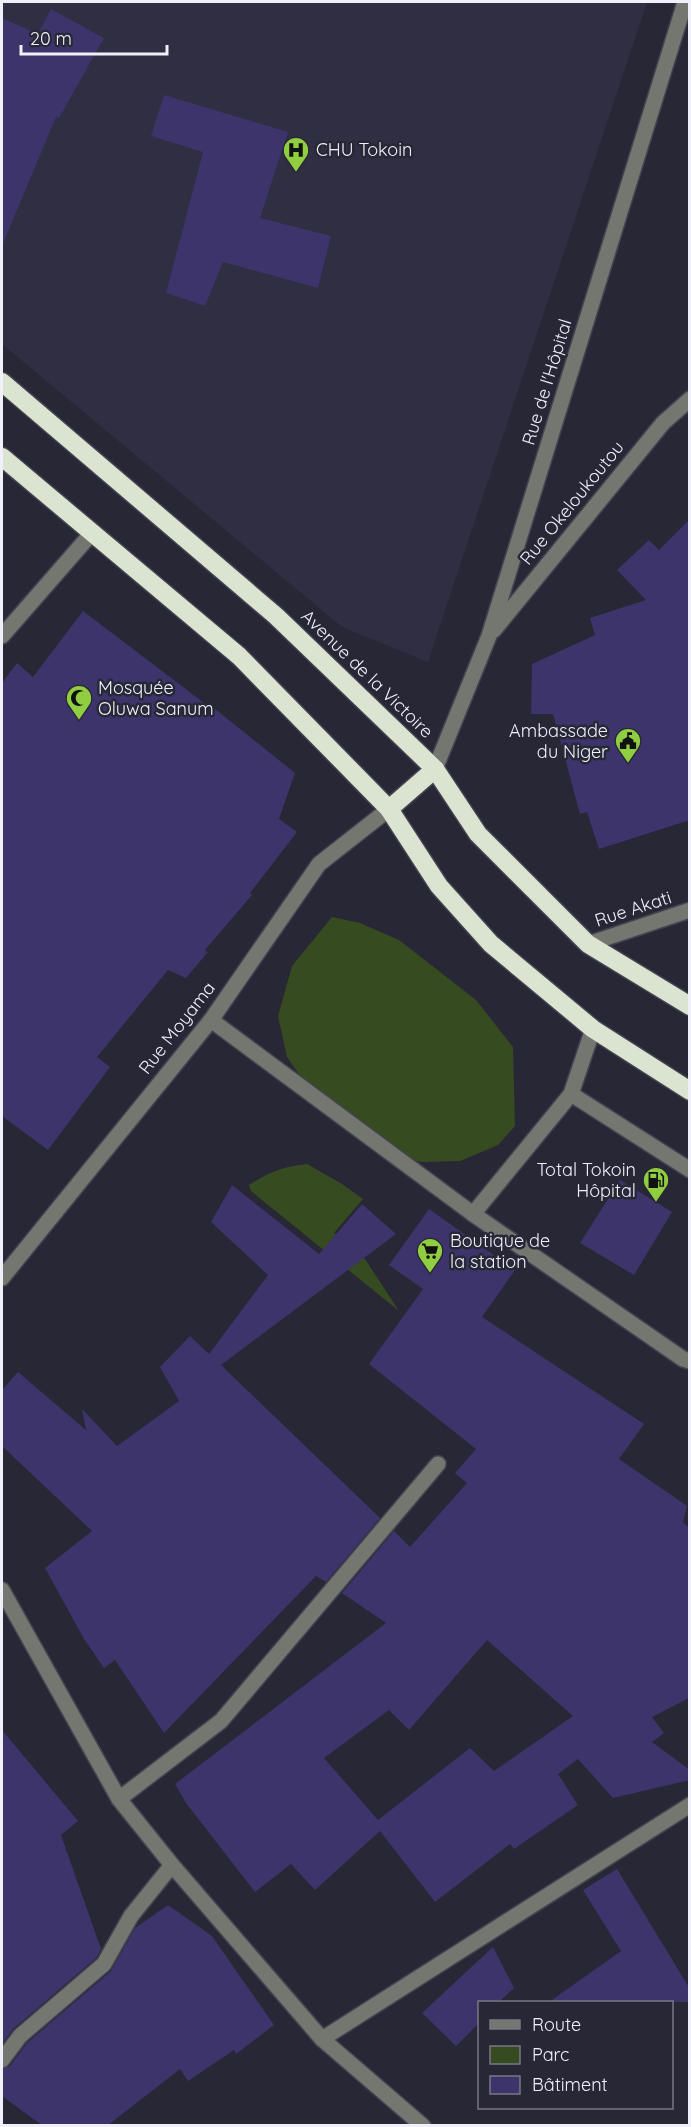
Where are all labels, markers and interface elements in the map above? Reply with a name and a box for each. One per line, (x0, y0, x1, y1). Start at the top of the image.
scale bar (21, 18, 166, 56)
text: 20 m (30, 27, 72, 50)
hospital icon: CHU Tokoin (281, 135, 311, 173)
place label: CHU Tokoin (316, 138, 412, 161)
street label: Rue de l'Hôpital (516, 316, 577, 448)
street label: Rue Okeloukoutou (515, 436, 629, 569)
street label: Avenue de la Victoire (296, 605, 438, 743)
place label: Mosquée Oluwa Sanum (98, 676, 214, 720)
mosque icon: Mosquée Oluwa Sanum (64, 683, 94, 721)
place label: Ambassade du Niger (509, 719, 608, 763)
public building icon: Ambassade du Niger (613, 726, 643, 764)
street label: Rue Akati (592, 885, 674, 932)
street label: Rue Moyama (133, 977, 220, 1079)
place label: Total Tokoin Hôpital (536, 1158, 636, 1202)
fuel station icon: Total Tokoin Hôpital (641, 1165, 671, 1203)
place label: Boutique de la station (450, 1229, 550, 1273)
supermarket icon: Boutique de la station (415, 1236, 445, 1274)
legend (478, 2001, 673, 2109)
text: Route (532, 2013, 581, 2036)
text: Parc (532, 2043, 569, 2066)
text: Bâtiment (532, 2073, 608, 2096)

